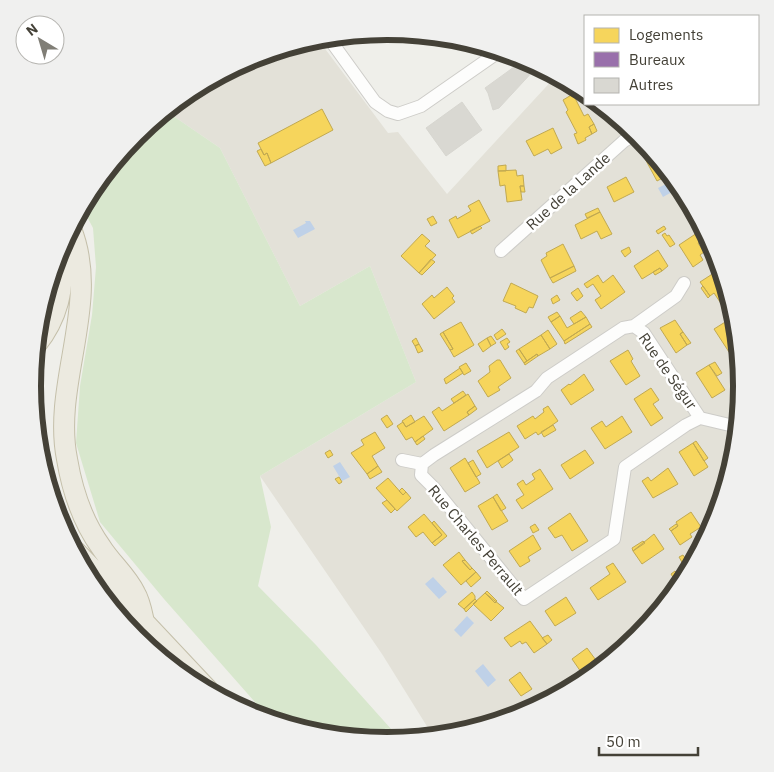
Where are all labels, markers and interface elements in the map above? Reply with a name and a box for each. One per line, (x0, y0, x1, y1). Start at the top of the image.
north arrow (15, 15, 65, 65)
legend (584, 15, 759, 105)
text: N (22, 20, 42, 40)
text: Logements (629, 25, 703, 44)
text: Bureaux (629, 50, 686, 69)
text: Autres (629, 75, 673, 94)
street label: Rue de la Lande (522, 148, 614, 234)
street label: Rue de Ségur (635, 329, 702, 413)
street label: Rue Charles Perrault (424, 481, 528, 599)
scale bar (599, 724, 698, 756)
text: 50 m (606, 732, 641, 751)

